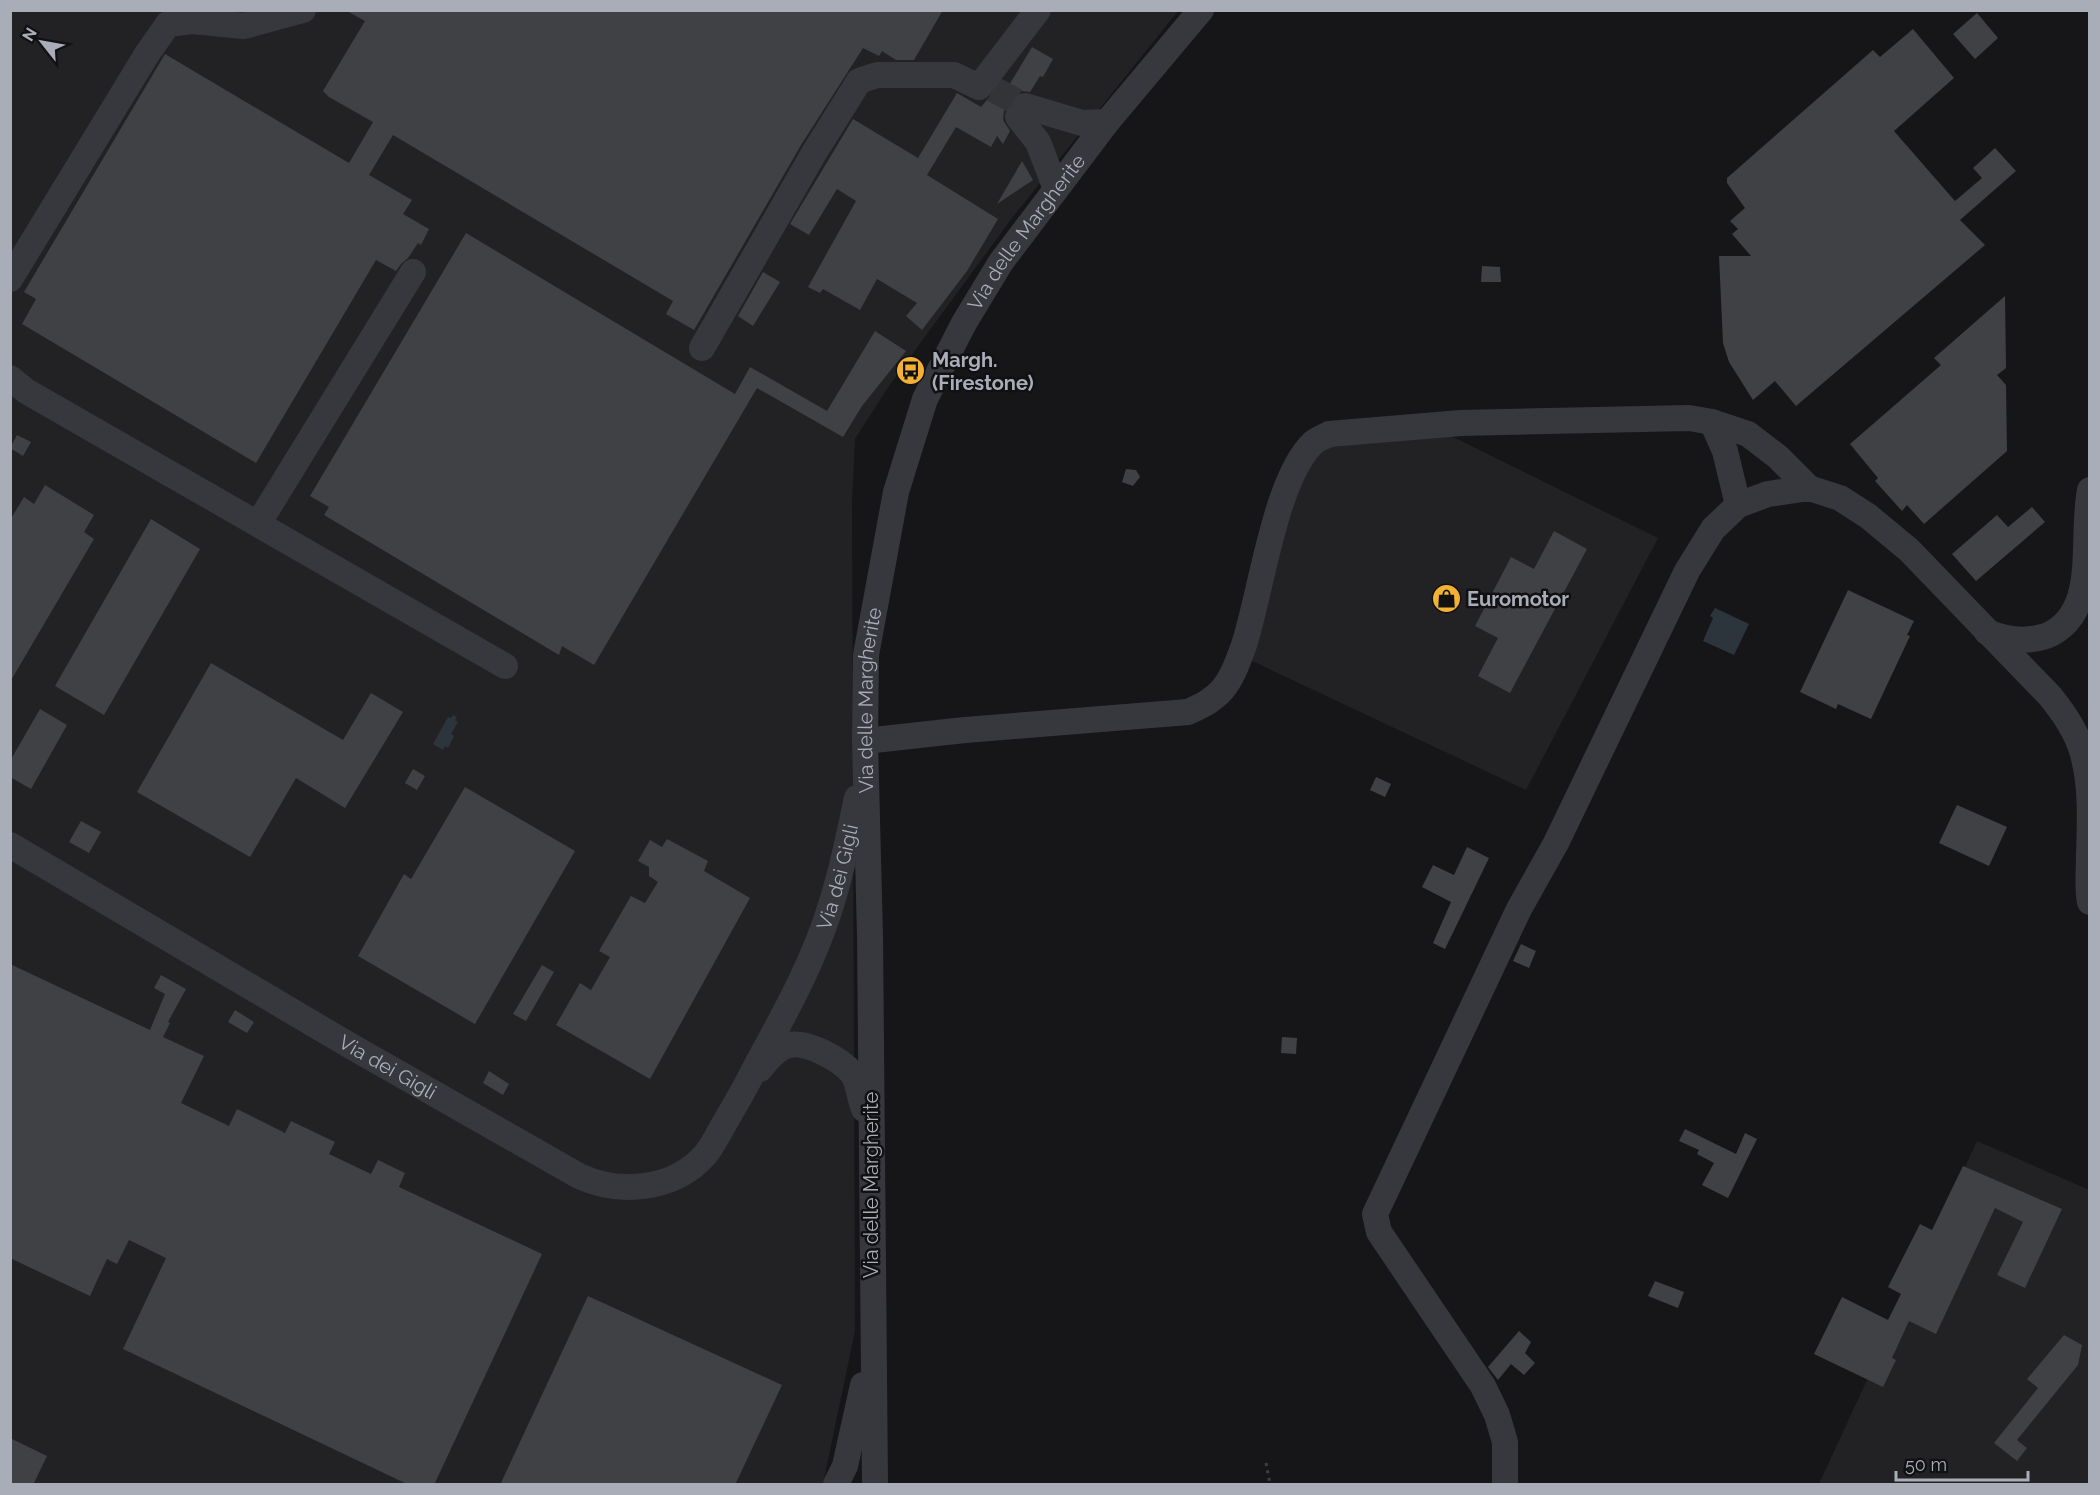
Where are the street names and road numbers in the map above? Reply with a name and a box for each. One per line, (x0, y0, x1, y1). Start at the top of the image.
street label: Via delle Margherite (963, 149, 1091, 315)
street label: Via delle Margherite (853, 605, 887, 794)
street label: Via dei Gigli (812, 822, 863, 933)
street label: Via dei Gigli (334, 1030, 441, 1104)
street label: Via delle Margherite (859, 1092, 883, 1278)

